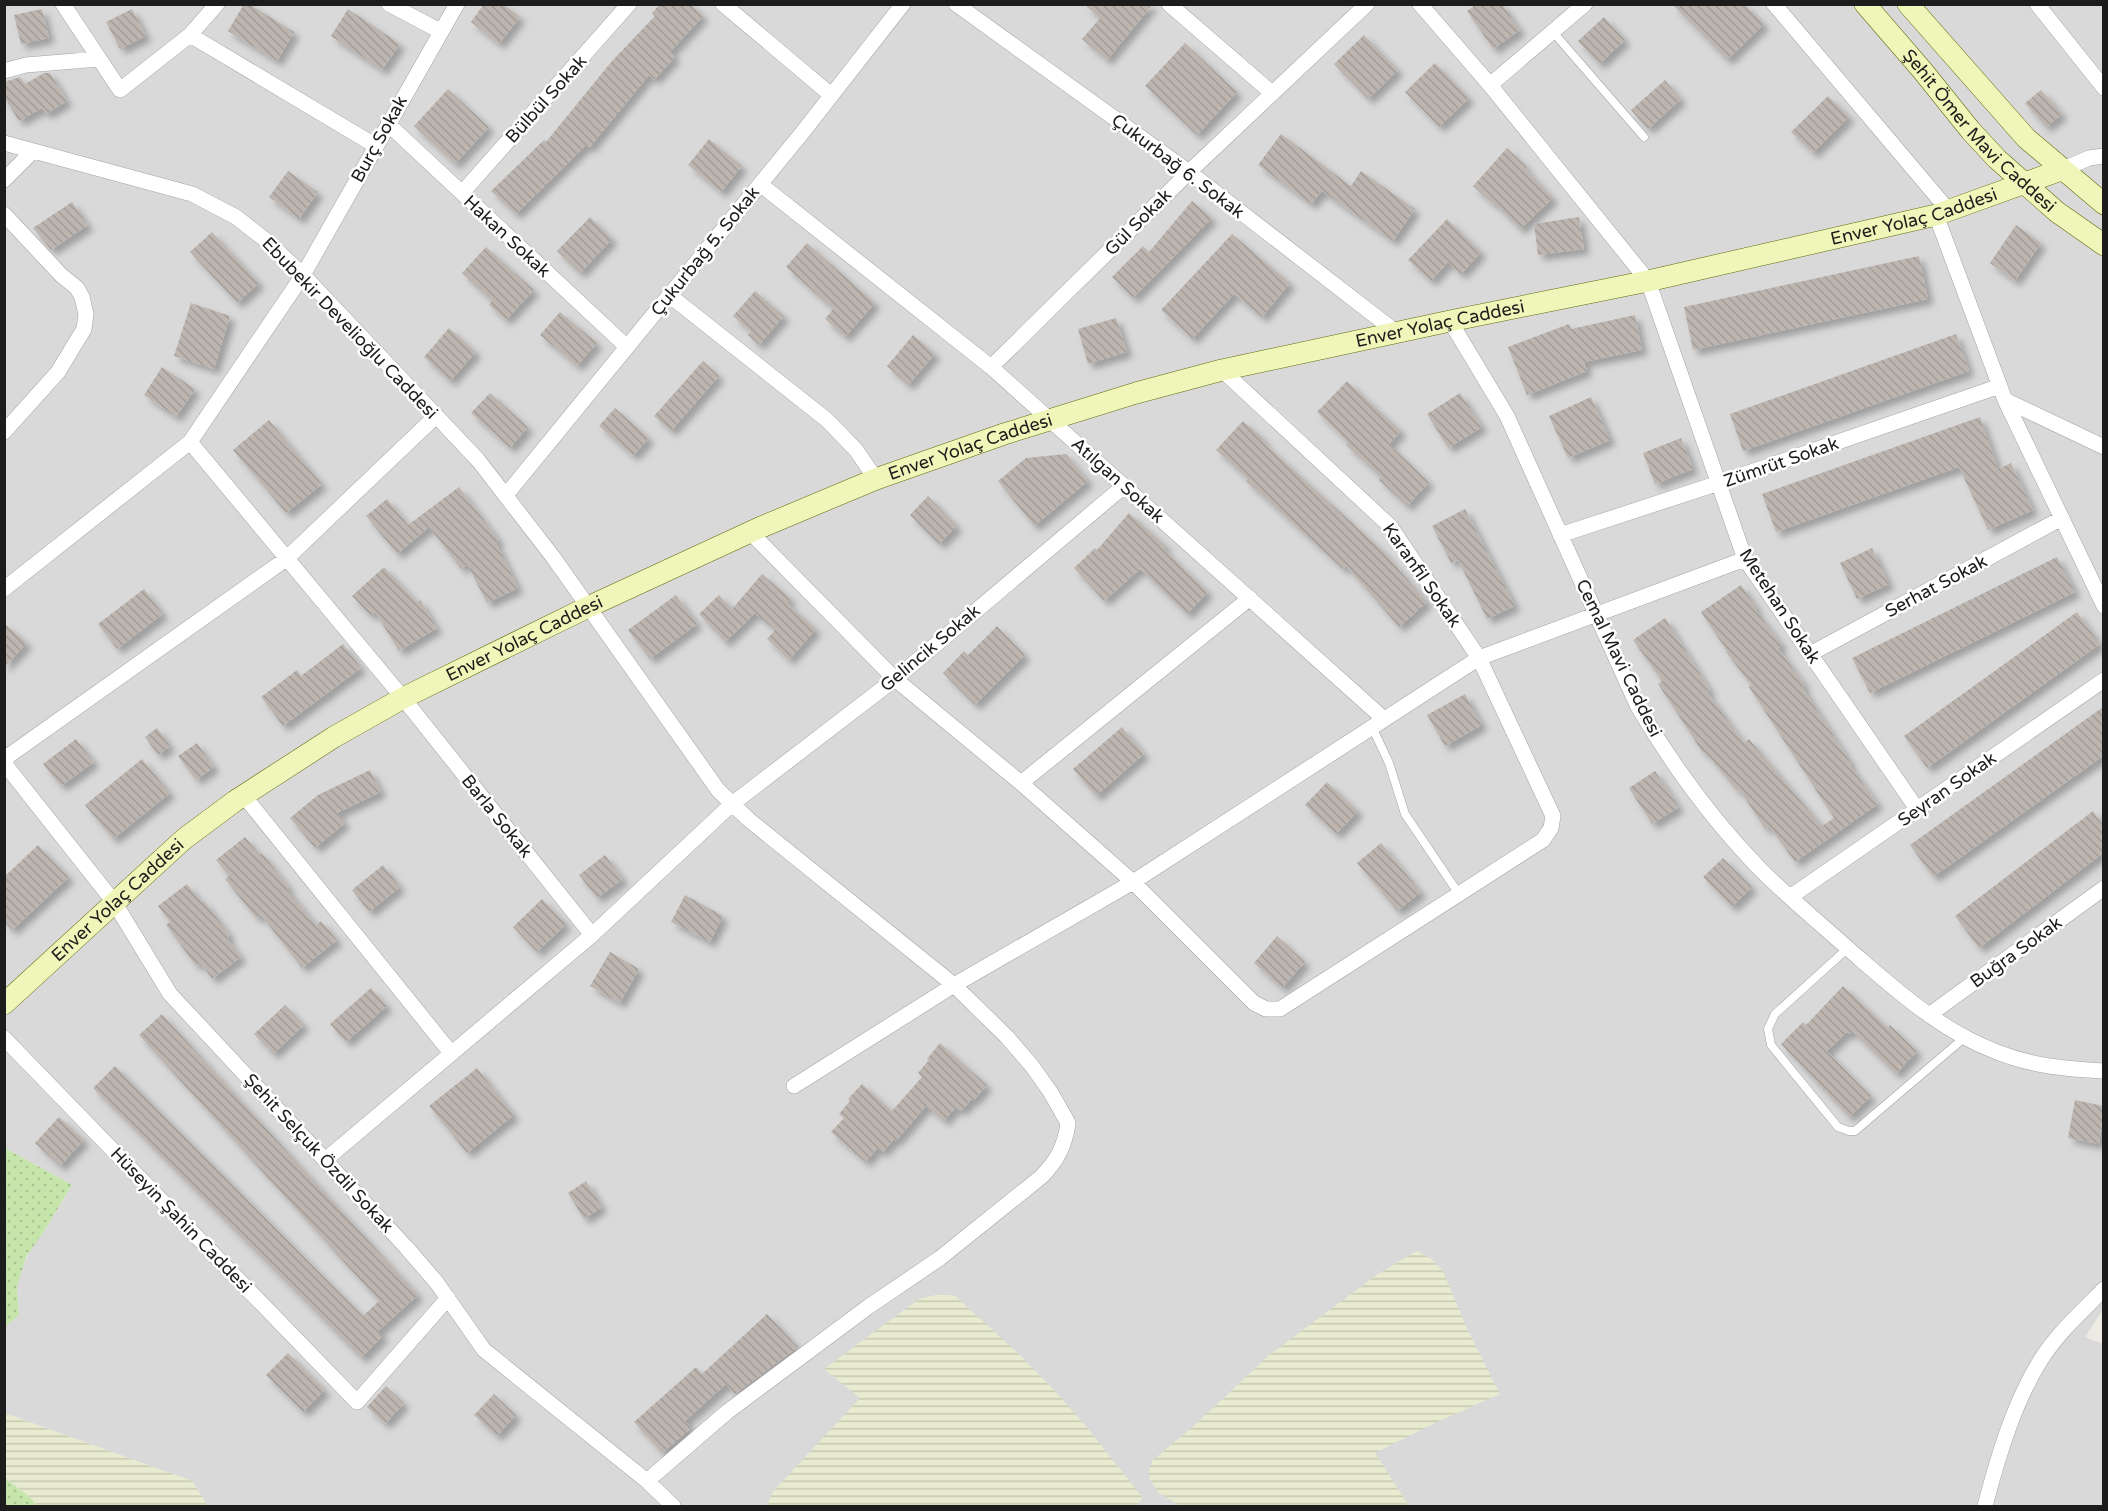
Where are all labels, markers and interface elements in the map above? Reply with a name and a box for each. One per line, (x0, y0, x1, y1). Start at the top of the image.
street label: Şehit Ömer Mavi Caddesi (1898, 45, 2061, 217)
street label: Bülbül Sokak (501, 50, 591, 148)
street label: Burç Sokak (346, 92, 412, 186)
street label: Çukurbağ 6. Sokak (1107, 109, 1249, 223)
street label: Çukurbağ 5. Sokak (646, 182, 764, 320)
street label: Enver Yolaç Caddesi (1828, 183, 2000, 250)
street label: Gül Sokak (1100, 184, 1176, 260)
street label: Hakan Sokak (459, 190, 555, 282)
street label: Ebubekir Develioğlu Caddesi (257, 233, 443, 423)
street label: Enver Yolaç Caddesi (1353, 295, 1526, 352)
street label: Enver Yolaç Caddesi (885, 409, 1055, 485)
street label: Atılgan Sokak (1067, 432, 1169, 528)
street label: Zümrüt Sokak (1721, 432, 1841, 492)
street label: Karanfil Sokak (1378, 519, 1466, 631)
street label: Metehan Sokak (1735, 544, 1825, 668)
street label: Serhat Sokak (1881, 550, 1991, 622)
street label: Cemal Mavi Caddesi (1571, 575, 1667, 741)
street label: Enver Yolaç Caddesi (442, 591, 606, 686)
street label: Gelincik Sokak (875, 600, 985, 696)
street label: Seyran Sokak (1894, 747, 2001, 831)
street label: Barla Sokak (457, 770, 537, 862)
street label: Enver Yolaç Caddesi (47, 834, 188, 966)
street label: Buğra Sokak (1966, 911, 2066, 993)
street label: Şehit Selçuk Özdil Sokak (240, 1069, 399, 1237)
street label: Hüseyin Şahin Caddesi (106, 1143, 256, 1297)

